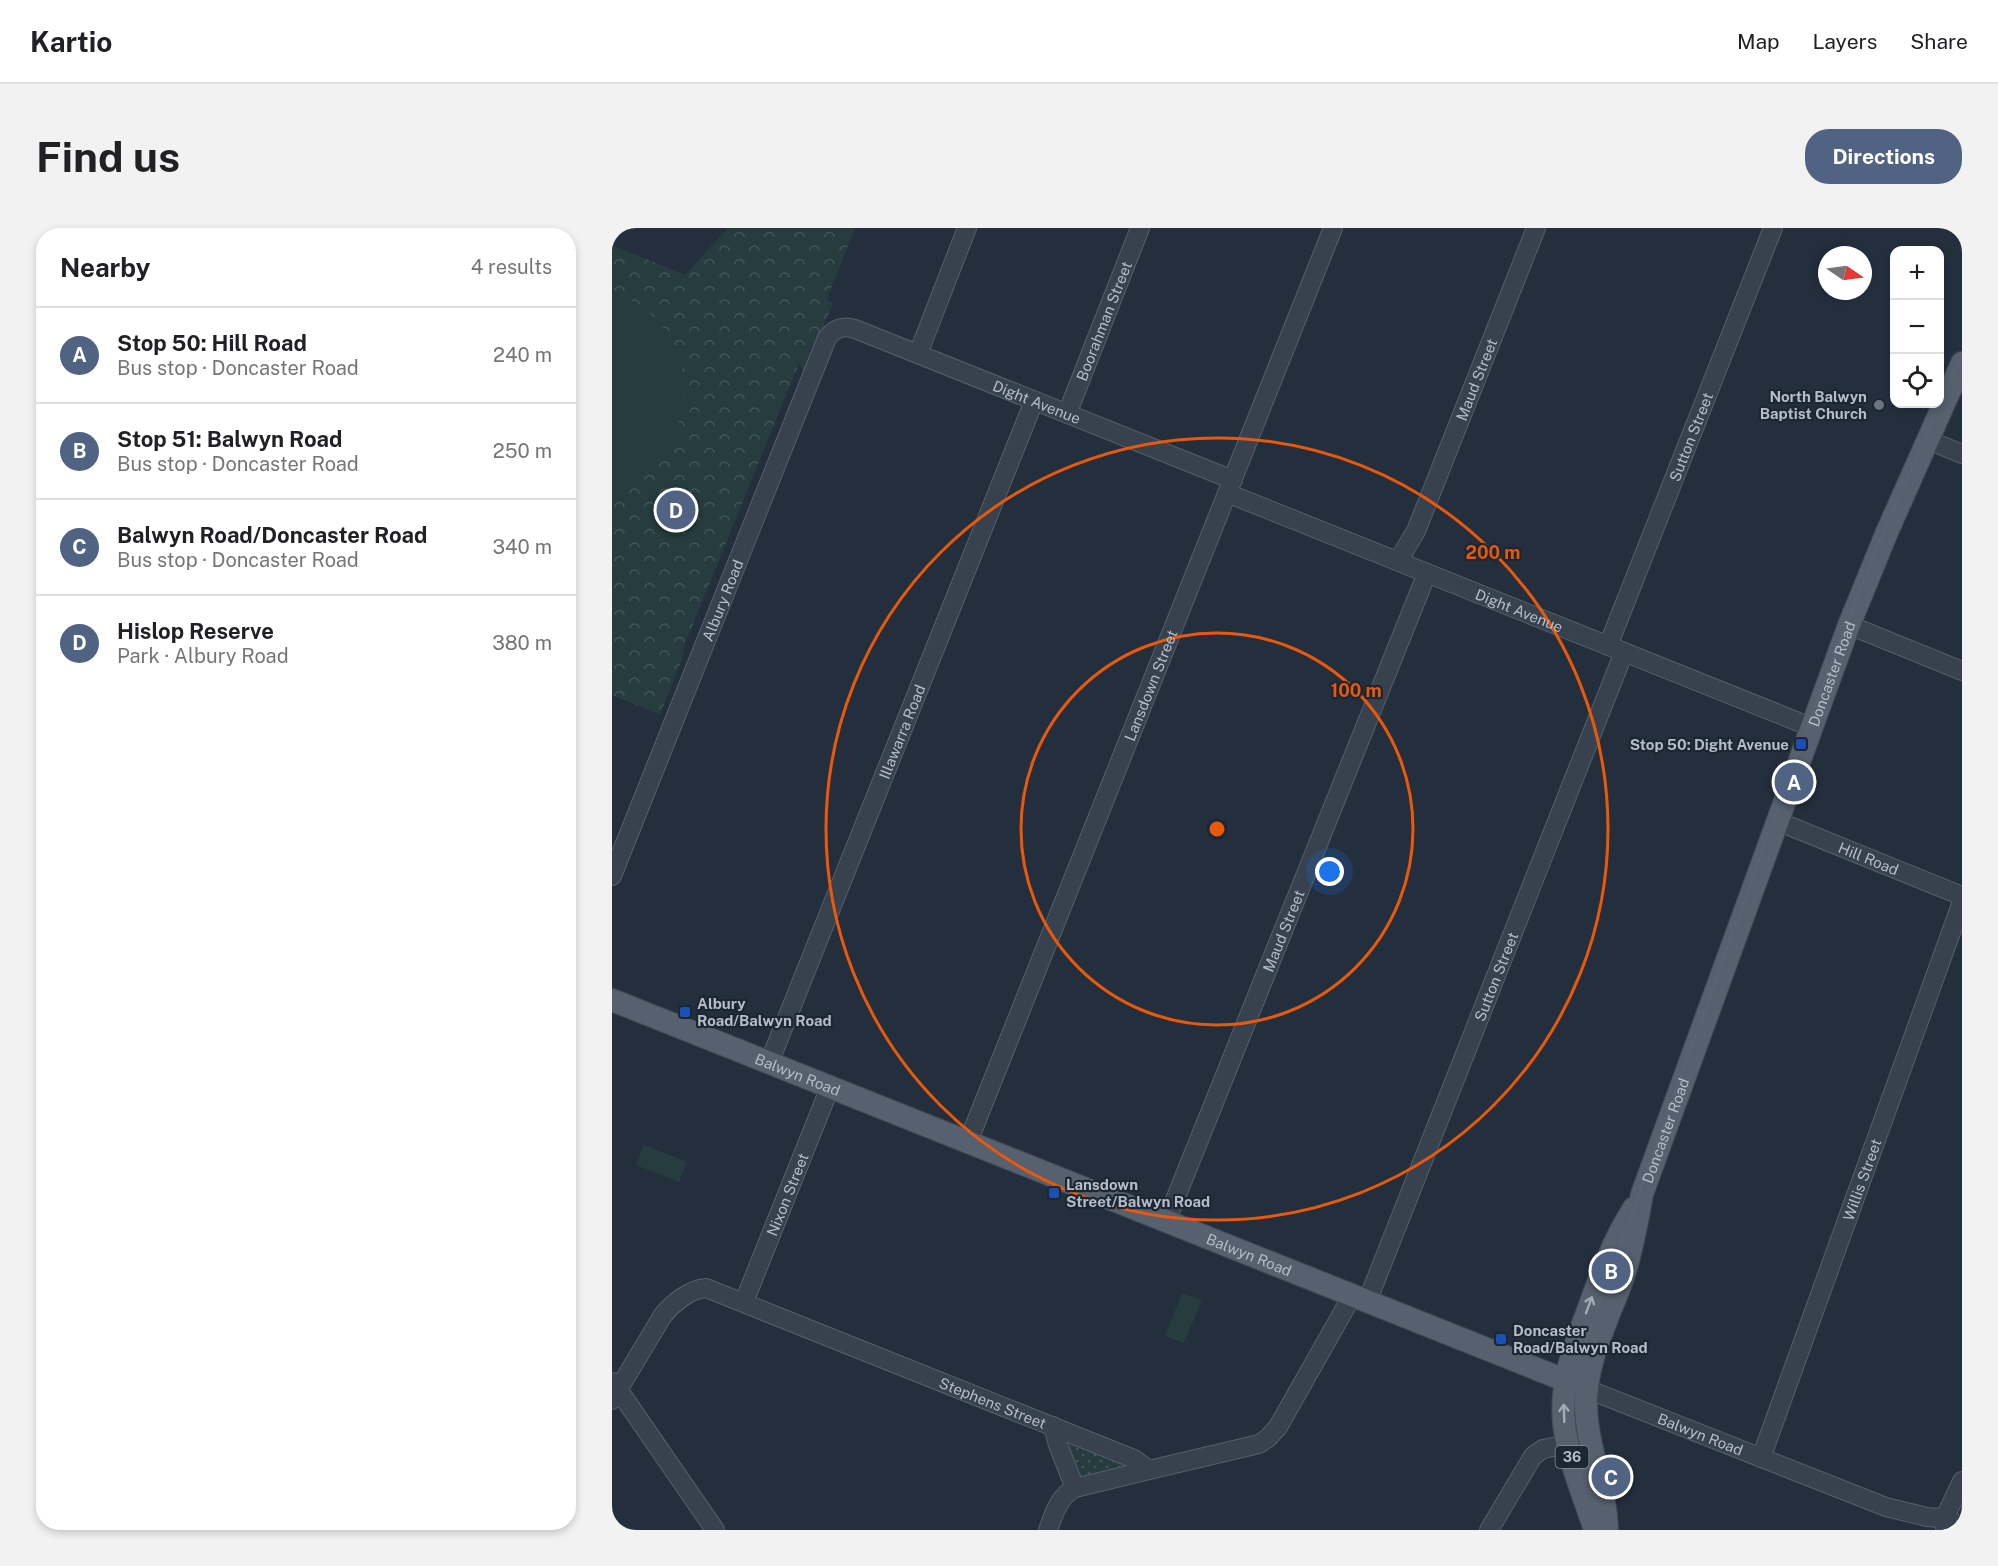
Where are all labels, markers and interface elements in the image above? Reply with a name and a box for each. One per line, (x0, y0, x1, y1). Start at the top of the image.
text: Kartio (30, 25, 112, 58)
text: Map (1737, 29, 1780, 54)
text: Layers (1813, 29, 1877, 54)
text: Share (1910, 29, 1968, 54)
button: Directions (1805, 129, 1962, 184)
text: Find us (36, 132, 180, 181)
north arrow (1818, 246, 1872, 300)
map controls (1890, 246, 1944, 408)
button: + (1890, 246, 1944, 300)
text: Nearby (60, 252, 150, 283)
text: 4 results (471, 255, 552, 279)
street label: Boorahman Street (1072, 259, 1135, 383)
button: − (1890, 300, 1944, 354)
text: Stop 50: Hill Road (117, 330, 307, 356)
street label: Maud Street (1452, 336, 1500, 423)
text: A (72, 343, 87, 367)
text: 240 m (493, 343, 552, 367)
button: locate (1890, 354, 1944, 408)
text: Bus stop · Doncaster Road (117, 356, 359, 380)
street label: Dight Avenue (991, 377, 1083, 427)
place label: North Balwyn Baptist Church (1760, 388, 1867, 422)
street label: Sutton Street (1665, 390, 1716, 484)
marker: North Balwyn Baptist Church (1872, 398, 1886, 412)
text: Stop 51: Balwyn Road (117, 426, 342, 452)
text: B (73, 439, 86, 463)
text: 250 m (493, 439, 552, 463)
text: Bus stop · Doncaster Road (117, 452, 359, 476)
pin: D (656, 488, 696, 532)
text: Balwyn Road/Doncaster Road (117, 522, 427, 548)
text: C (72, 535, 87, 559)
text: 340 m (492, 535, 552, 559)
text: 200 m (1466, 542, 1520, 563)
text: Bus stop · Doncaster Road (117, 548, 359, 572)
street label: Albury Road (698, 557, 746, 643)
street label: Dight Avenue (1473, 585, 1566, 635)
text: Hislop Reserve (117, 618, 274, 644)
street label: Doncaster Road (1804, 619, 1858, 729)
street label: Lansdown Street (1121, 627, 1180, 743)
text: D (72, 631, 87, 655)
text: 380 m (492, 631, 552, 655)
text: Park · Albury Road (117, 644, 289, 668)
text: 100 m (1330, 680, 1382, 701)
street label: Illawarra Road (875, 682, 928, 781)
place label: Stop 50: Dight Avenue (1630, 736, 1789, 753)
marker: Stop 50: Dight Avenue (1794, 737, 1808, 751)
pin: A (1774, 760, 1814, 804)
centre of rings (1207, 819, 1227, 839)
street label: Hill Road (1836, 838, 1901, 878)
your location (1315, 857, 1344, 886)
street label: Maud Street (1259, 887, 1307, 974)
street label: Sutton Street (1470, 929, 1521, 1023)
place label: Albury Road/Balwyn Road (697, 995, 832, 1029)
marker: Albury Road/Balwyn Road (678, 1005, 692, 1019)
street label: Balwyn Road (753, 1049, 843, 1099)
street label: Doncaster Road (1638, 1076, 1692, 1185)
street label: Willis Street (1839, 1136, 1884, 1223)
street label: Nixon Street (763, 1150, 811, 1238)
place label: Lansdown Street/Balwyn Road (1066, 1176, 1210, 1210)
marker: Lansdown Street/Balwyn Road (1047, 1186, 1061, 1200)
street label: Balwyn Road (1204, 1230, 1294, 1279)
pin: B (1592, 1248, 1630, 1294)
one-way arrow (1585, 1296, 1596, 1315)
place label: Doncaster Road/Balwyn Road (1513, 1322, 1648, 1356)
marker: Doncaster Road/Balwyn Road (1494, 1332, 1508, 1346)
street label: Stephens Street (937, 1374, 1049, 1432)
one-way arrow (1558, 1403, 1569, 1423)
street label: Balwyn Road (1655, 1409, 1746, 1458)
road number: 36 (1556, 1446, 1588, 1468)
pin: C (1592, 1454, 1630, 1500)

